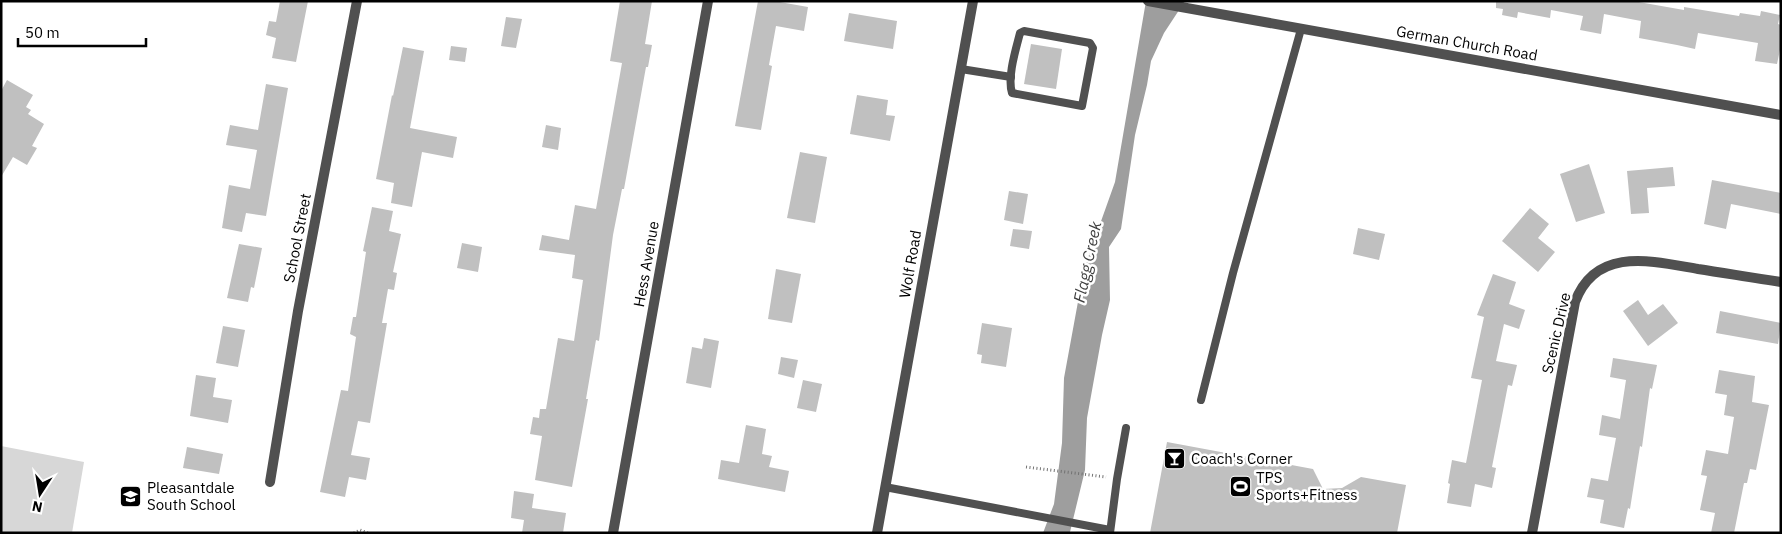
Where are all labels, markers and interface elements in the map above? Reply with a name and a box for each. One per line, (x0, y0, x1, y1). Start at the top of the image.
scale bar (18, 15, 145, 47)
street label: German Church Road (1395, 21, 1539, 65)
text: 50 m (25, 23, 60, 42)
street label: School Street (279, 192, 315, 284)
water label: Flagg Creek (1069, 219, 1105, 304)
street label: Hess Avenue (629, 220, 663, 308)
street label: Wolf Road (895, 229, 925, 299)
street label: Scenic Drive (1537, 291, 1575, 375)
bar icon: Coach's Corner (1163, 446, 1187, 470)
place label: Coach's Corner (1191, 449, 1293, 468)
place label: TPS Sports+Fitness (1256, 468, 1358, 504)
north arrow (15, 469, 65, 519)
sports icon: TPS Sports+Fitness (1228, 474, 1252, 498)
place label: Pleasantdale South School (147, 478, 236, 514)
school or university icon: Pleasantdale South School (119, 484, 143, 508)
text: N (30, 497, 44, 517)

